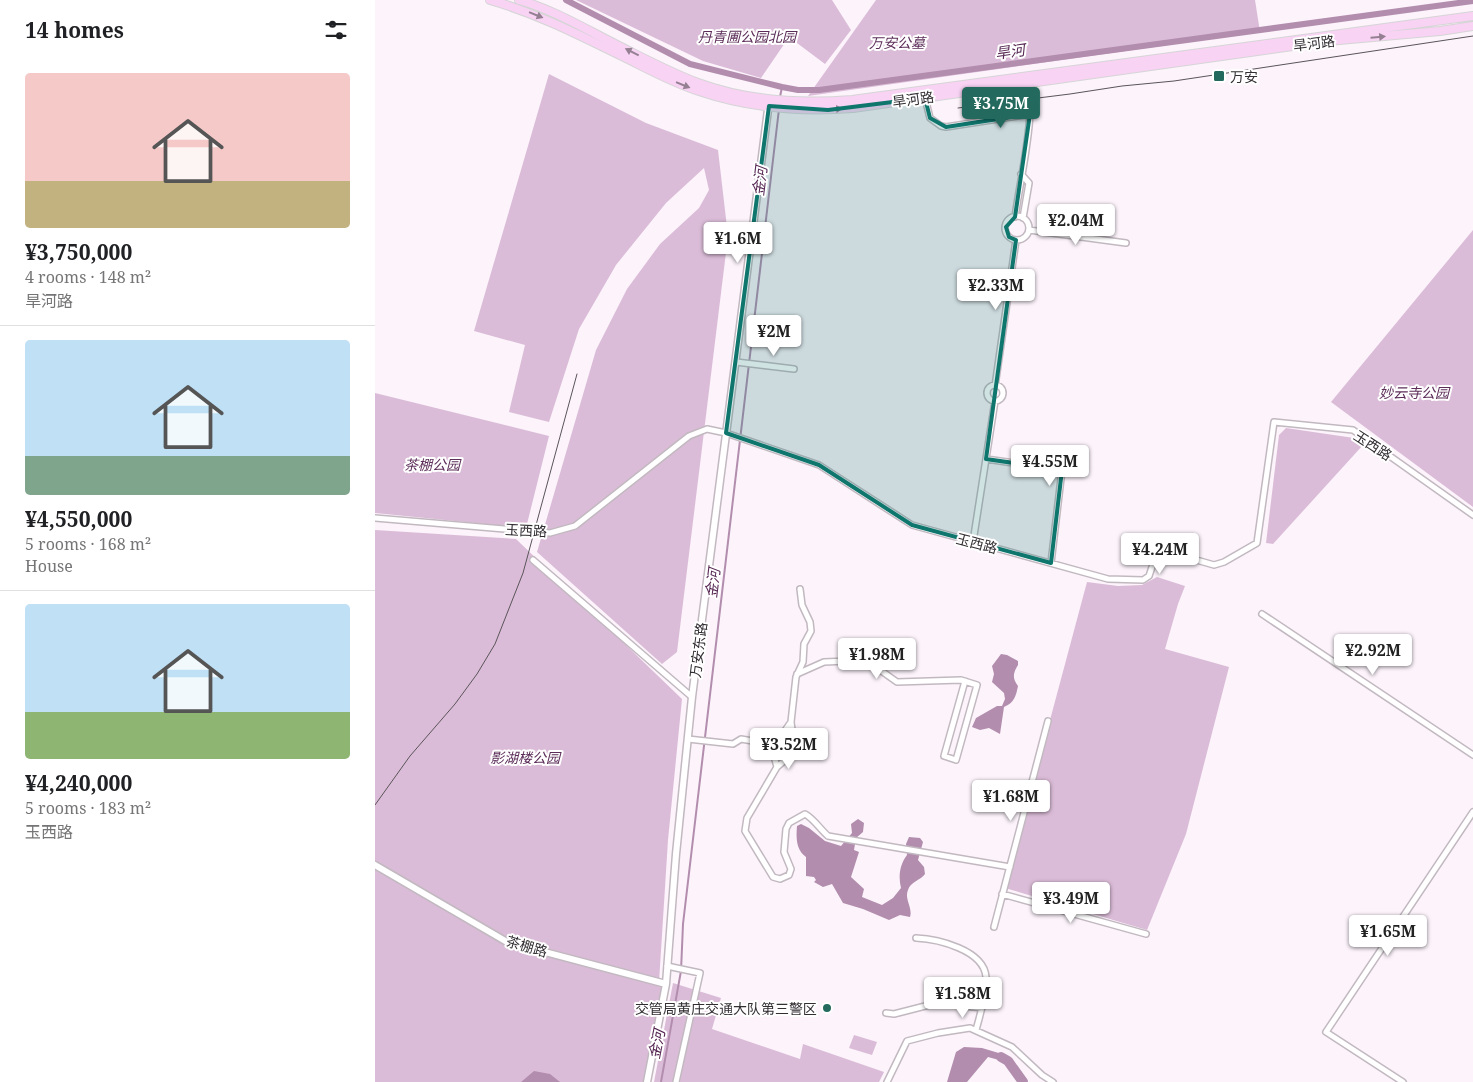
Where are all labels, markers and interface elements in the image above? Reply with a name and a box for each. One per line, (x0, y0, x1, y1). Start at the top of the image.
one-way arrow (529, 11, 544, 19)
text: 14 homes (25, 16, 124, 44)
icon: filters (322, 16, 350, 44)
park label: 丹青圃公园北园 (698, 27, 798, 46)
street label: 旱河路 (1292, 31, 1336, 55)
park label: 万安公墓 (869, 33, 927, 52)
one-way arrow (1370, 33, 1386, 41)
water label: 旱河 (994, 39, 1029, 63)
one-way arrow (625, 48, 639, 56)
place label: 万安 (1230, 67, 1258, 86)
marker: 万安 (1212, 69, 1226, 83)
one-way arrow (676, 81, 691, 89)
pin: ¥3.75M (960, 86, 1042, 129)
street label: 旱河路 (891, 87, 935, 111)
text: ¥3.75M (973, 92, 1029, 114)
one-way arrow (827, 105, 843, 113)
icon: home (143, 106, 233, 196)
water label: 金河 (747, 162, 771, 197)
pin: ¥2.04M (1035, 204, 1117, 246)
text: ¥2.04M (1048, 209, 1104, 231)
pin: ¥1.6M (703, 222, 773, 264)
text: ¥1.6M (714, 227, 762, 249)
text: ¥3,750,000 (25, 238, 132, 266)
text: 4 rooms · 148 m² (25, 266, 151, 288)
pin: ¥2.33M (955, 268, 1037, 311)
text: ¥2.33M (968, 274, 1024, 296)
text: 旱河路 (25, 290, 73, 312)
pin: ¥2M (750, 314, 798, 357)
text: ¥2M (757, 320, 791, 342)
icon: home (143, 372, 233, 462)
park label: 妙云寺公园 (1379, 383, 1451, 402)
street label: 玉西路 (1350, 426, 1396, 464)
pin: ¥4.55M (1009, 444, 1091, 487)
text: ¥4.55M (1022, 450, 1078, 472)
park label: 茶棚公园 (404, 455, 462, 474)
text: ¥4,550,000 (25, 505, 132, 533)
street label: 玉西路 (505, 519, 547, 541)
street label: 玉西路 (954, 528, 1000, 558)
pin: ¥4.24M (1119, 532, 1201, 575)
text: 5 rooms · 168 m² (25, 533, 151, 555)
text: ¥4.24M (1132, 538, 1188, 560)
text: House (25, 555, 73, 577)
water label: 金河 (700, 564, 724, 599)
street label: 万安东路 (685, 621, 711, 679)
pin: ¥2.92M (1332, 634, 1414, 676)
icon: home (143, 636, 233, 726)
pin: ¥1.98M (836, 638, 918, 680)
text: ¥2.92M (1345, 639, 1401, 661)
text: ¥1.98M (849, 643, 905, 665)
pin: ¥3.52M (748, 728, 830, 770)
text: ¥3.52M (761, 733, 817, 755)
park label: 影湖楼公园 (490, 748, 562, 767)
text: ¥4,240,000 (25, 769, 132, 797)
pin: ¥1.68M (970, 780, 1052, 822)
text: ¥1.68M (983, 785, 1039, 807)
text: 5 rooms · 183 m² (25, 797, 151, 819)
text: 玉西路 (25, 821, 73, 843)
pin: ¥3.49M (1030, 882, 1112, 924)
text: ¥3.49M (1043, 887, 1099, 909)
pin: ¥1.65M (1347, 914, 1429, 957)
text: ¥1.65M (1360, 920, 1416, 942)
street label: 茶棚路 (504, 931, 550, 961)
pin: ¥1.58M (922, 976, 1004, 1019)
text: ¥1.58M (935, 982, 991, 1004)
place label: 交管局黄庄交通大队第三警区 (635, 999, 817, 1018)
marker: 交管局黄庄交通大队第三警区 (821, 1002, 833, 1014)
water label: 金河 (643, 1024, 669, 1061)

